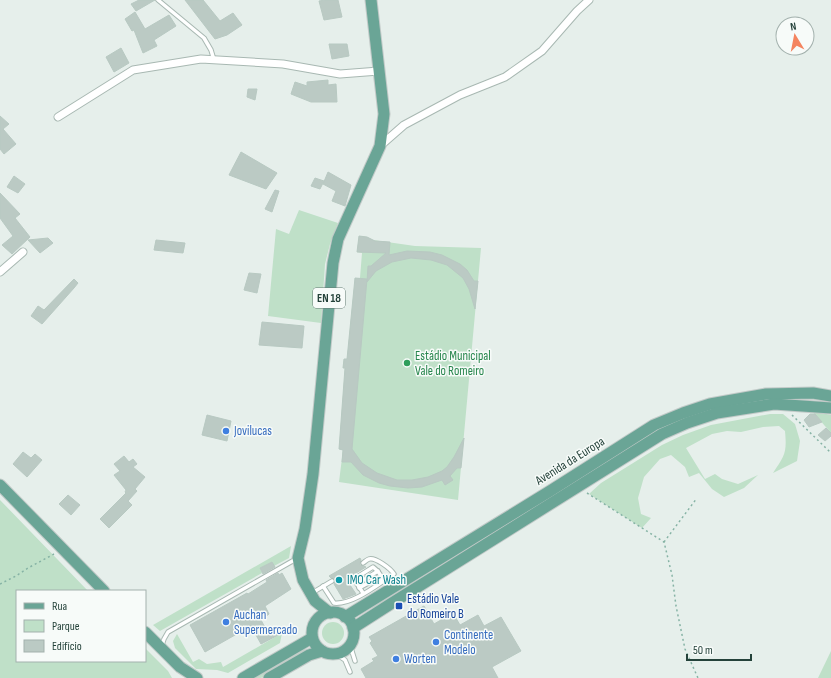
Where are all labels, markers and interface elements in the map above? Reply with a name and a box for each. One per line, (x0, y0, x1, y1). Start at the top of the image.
north arrow (775, 16, 815, 56)
text: N (789, 20, 797, 34)
road number: EN 18 (313, 288, 345, 308)
place label: Estádio Municipal Vale do Romeiro (415, 348, 491, 379)
marker: Estádio Municipal Vale do Romeiro (402, 358, 412, 368)
place label: Jovilucas (233, 423, 272, 439)
marker: Jovilucas (221, 426, 231, 436)
street label: Avenida da Europa (532, 433, 608, 489)
place label: IMO Car Wash (347, 572, 406, 588)
marker: IMO Car Wash (334, 575, 344, 585)
legend (16, 590, 146, 662)
place label: Estádio Vale do Romeiro B (407, 591, 464, 622)
text: Rua (52, 599, 68, 614)
marker: Estádio Vale do Romeiro B (394, 601, 404, 611)
place label: Auchan Supermercado (233, 607, 297, 638)
marker: Auchan Supermercado (221, 617, 231, 627)
text: Parque (52, 619, 80, 634)
place label: Continente Modelo (444, 627, 493, 658)
scale bar (687, 636, 751, 662)
marker: Continente Modelo (431, 637, 441, 647)
text: Edifício (52, 639, 82, 654)
text: 50 m (693, 643, 713, 658)
place label: Worten (404, 651, 436, 667)
marker: Worten (391, 654, 401, 664)

